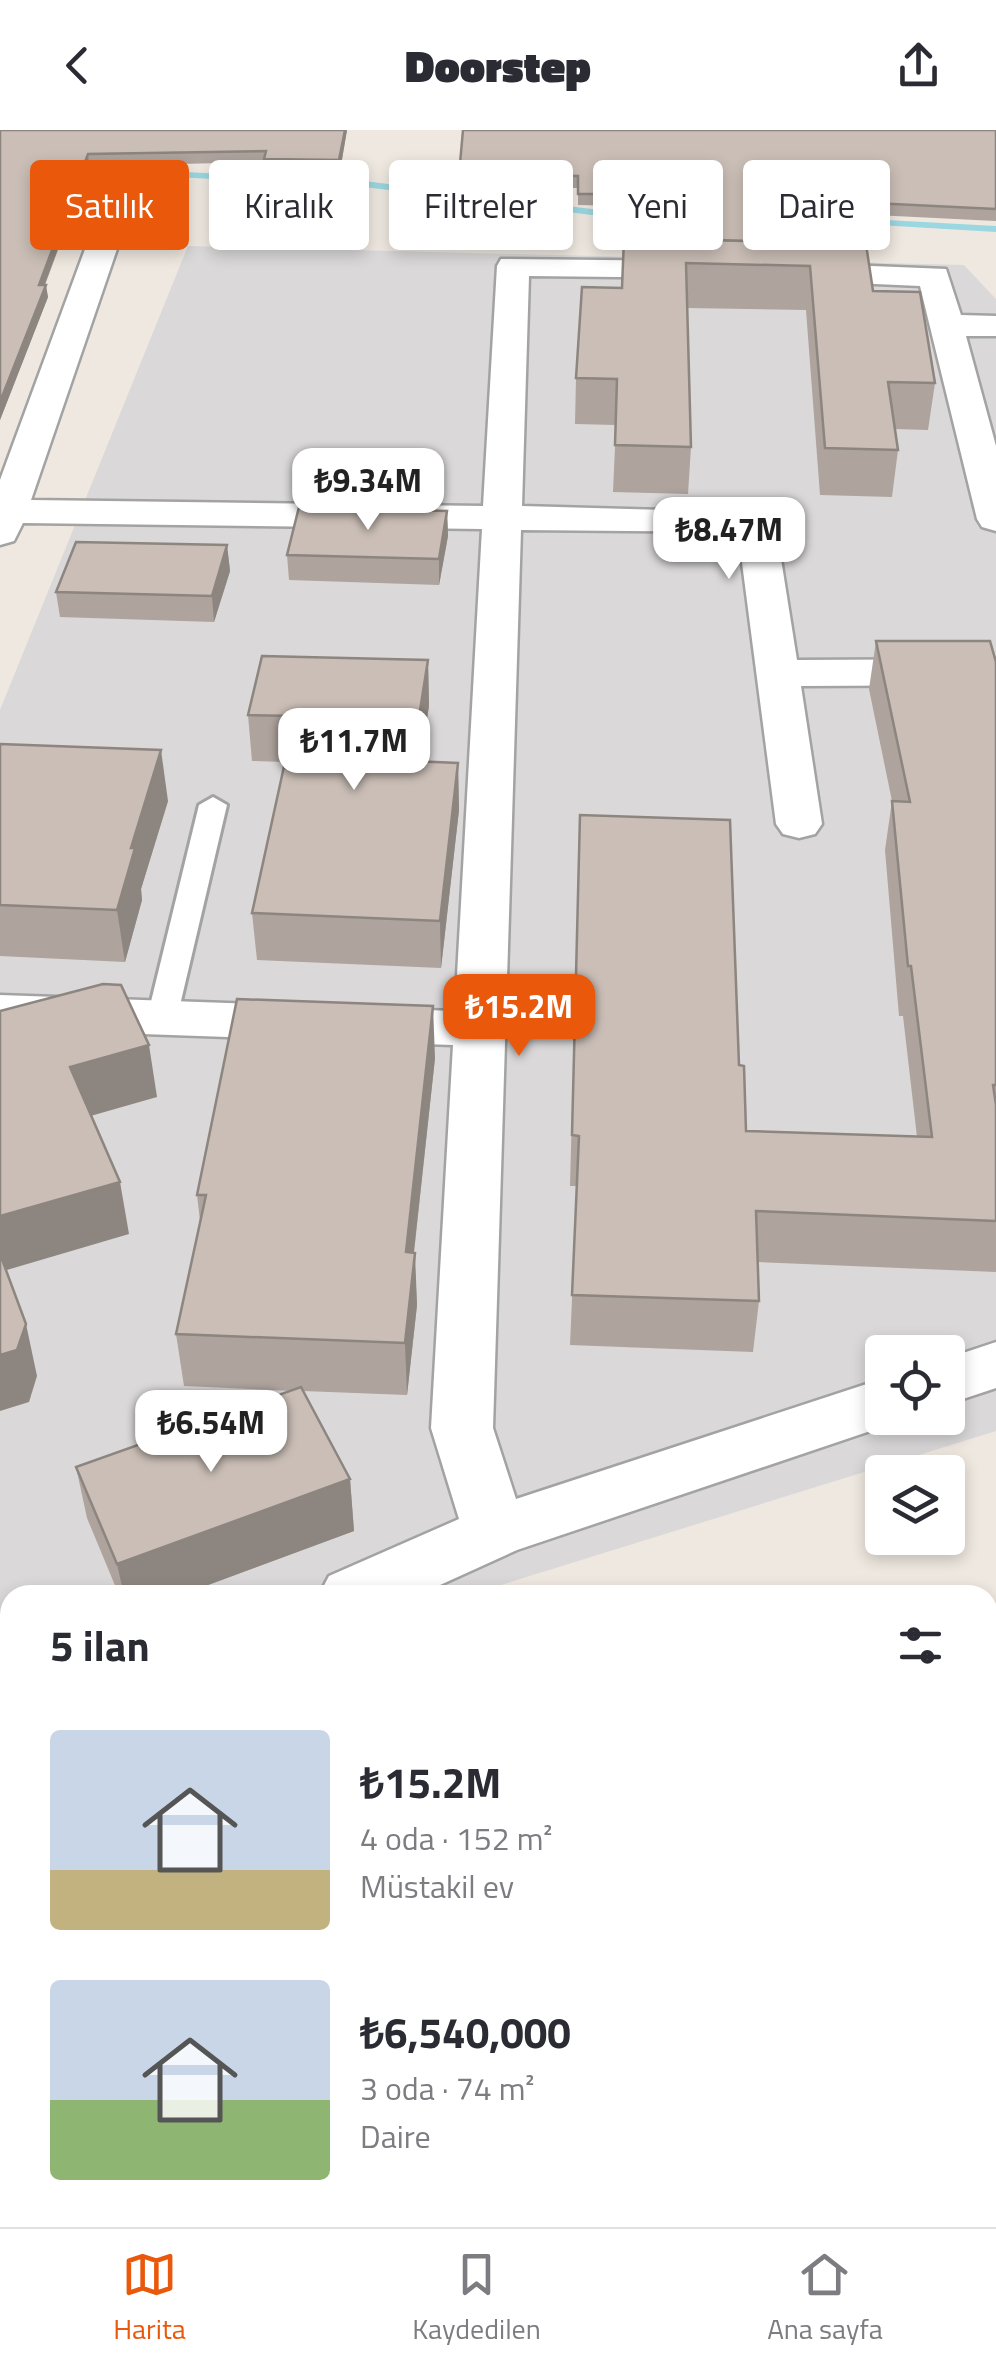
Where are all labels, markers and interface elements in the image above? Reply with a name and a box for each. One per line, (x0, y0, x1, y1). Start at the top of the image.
text: Doorstep (405, 31, 591, 99)
icon: back (50, 38, 105, 93)
icon: share (891, 38, 946, 93)
chip: Satılık (30, 160, 189, 250)
chip: Kiralık (209, 160, 369, 250)
chip: Filtreler (389, 160, 573, 250)
chip: Yeni (593, 160, 723, 250)
chip: Daire (743, 160, 890, 250)
pin: ₺9.34M (287, 448, 449, 533)
text: ₺9.34M (314, 456, 422, 504)
pin: ₺8.47M (648, 497, 810, 582)
text: ₺8.47M (675, 505, 783, 553)
pin: ₺11.7M (273, 708, 435, 793)
text: ₺11.7M (300, 716, 408, 764)
pin: ₺15.2M (438, 974, 600, 1059)
text: ₺15.2M (465, 982, 573, 1030)
map controls (865, 1335, 965, 1555)
button: locate (865, 1335, 965, 1435)
pin: ₺6.54M (130, 1390, 292, 1475)
text: ₺6.54M (157, 1398, 265, 1446)
button: layers (865, 1455, 965, 1555)
text: 5 ilan (50, 1613, 150, 1677)
icon: filters (893, 1618, 948, 1673)
text: ₺15.2M (360, 1750, 501, 1814)
icon: home (130, 1770, 250, 1890)
text: 4 oda · 152 m² (360, 1814, 552, 1862)
text: Müstakil ev (360, 1862, 514, 1910)
text: ₺6,540,000 (360, 2000, 571, 2064)
icon: home (130, 2020, 250, 2140)
text: 3 oda · 74 m² (360, 2064, 534, 2112)
text: Daire (360, 2112, 431, 2160)
tab: Harita (113, 2247, 186, 2350)
tab: Kaydedilen (412, 2247, 541, 2350)
tab: Ana sayfa (767, 2247, 883, 2350)

